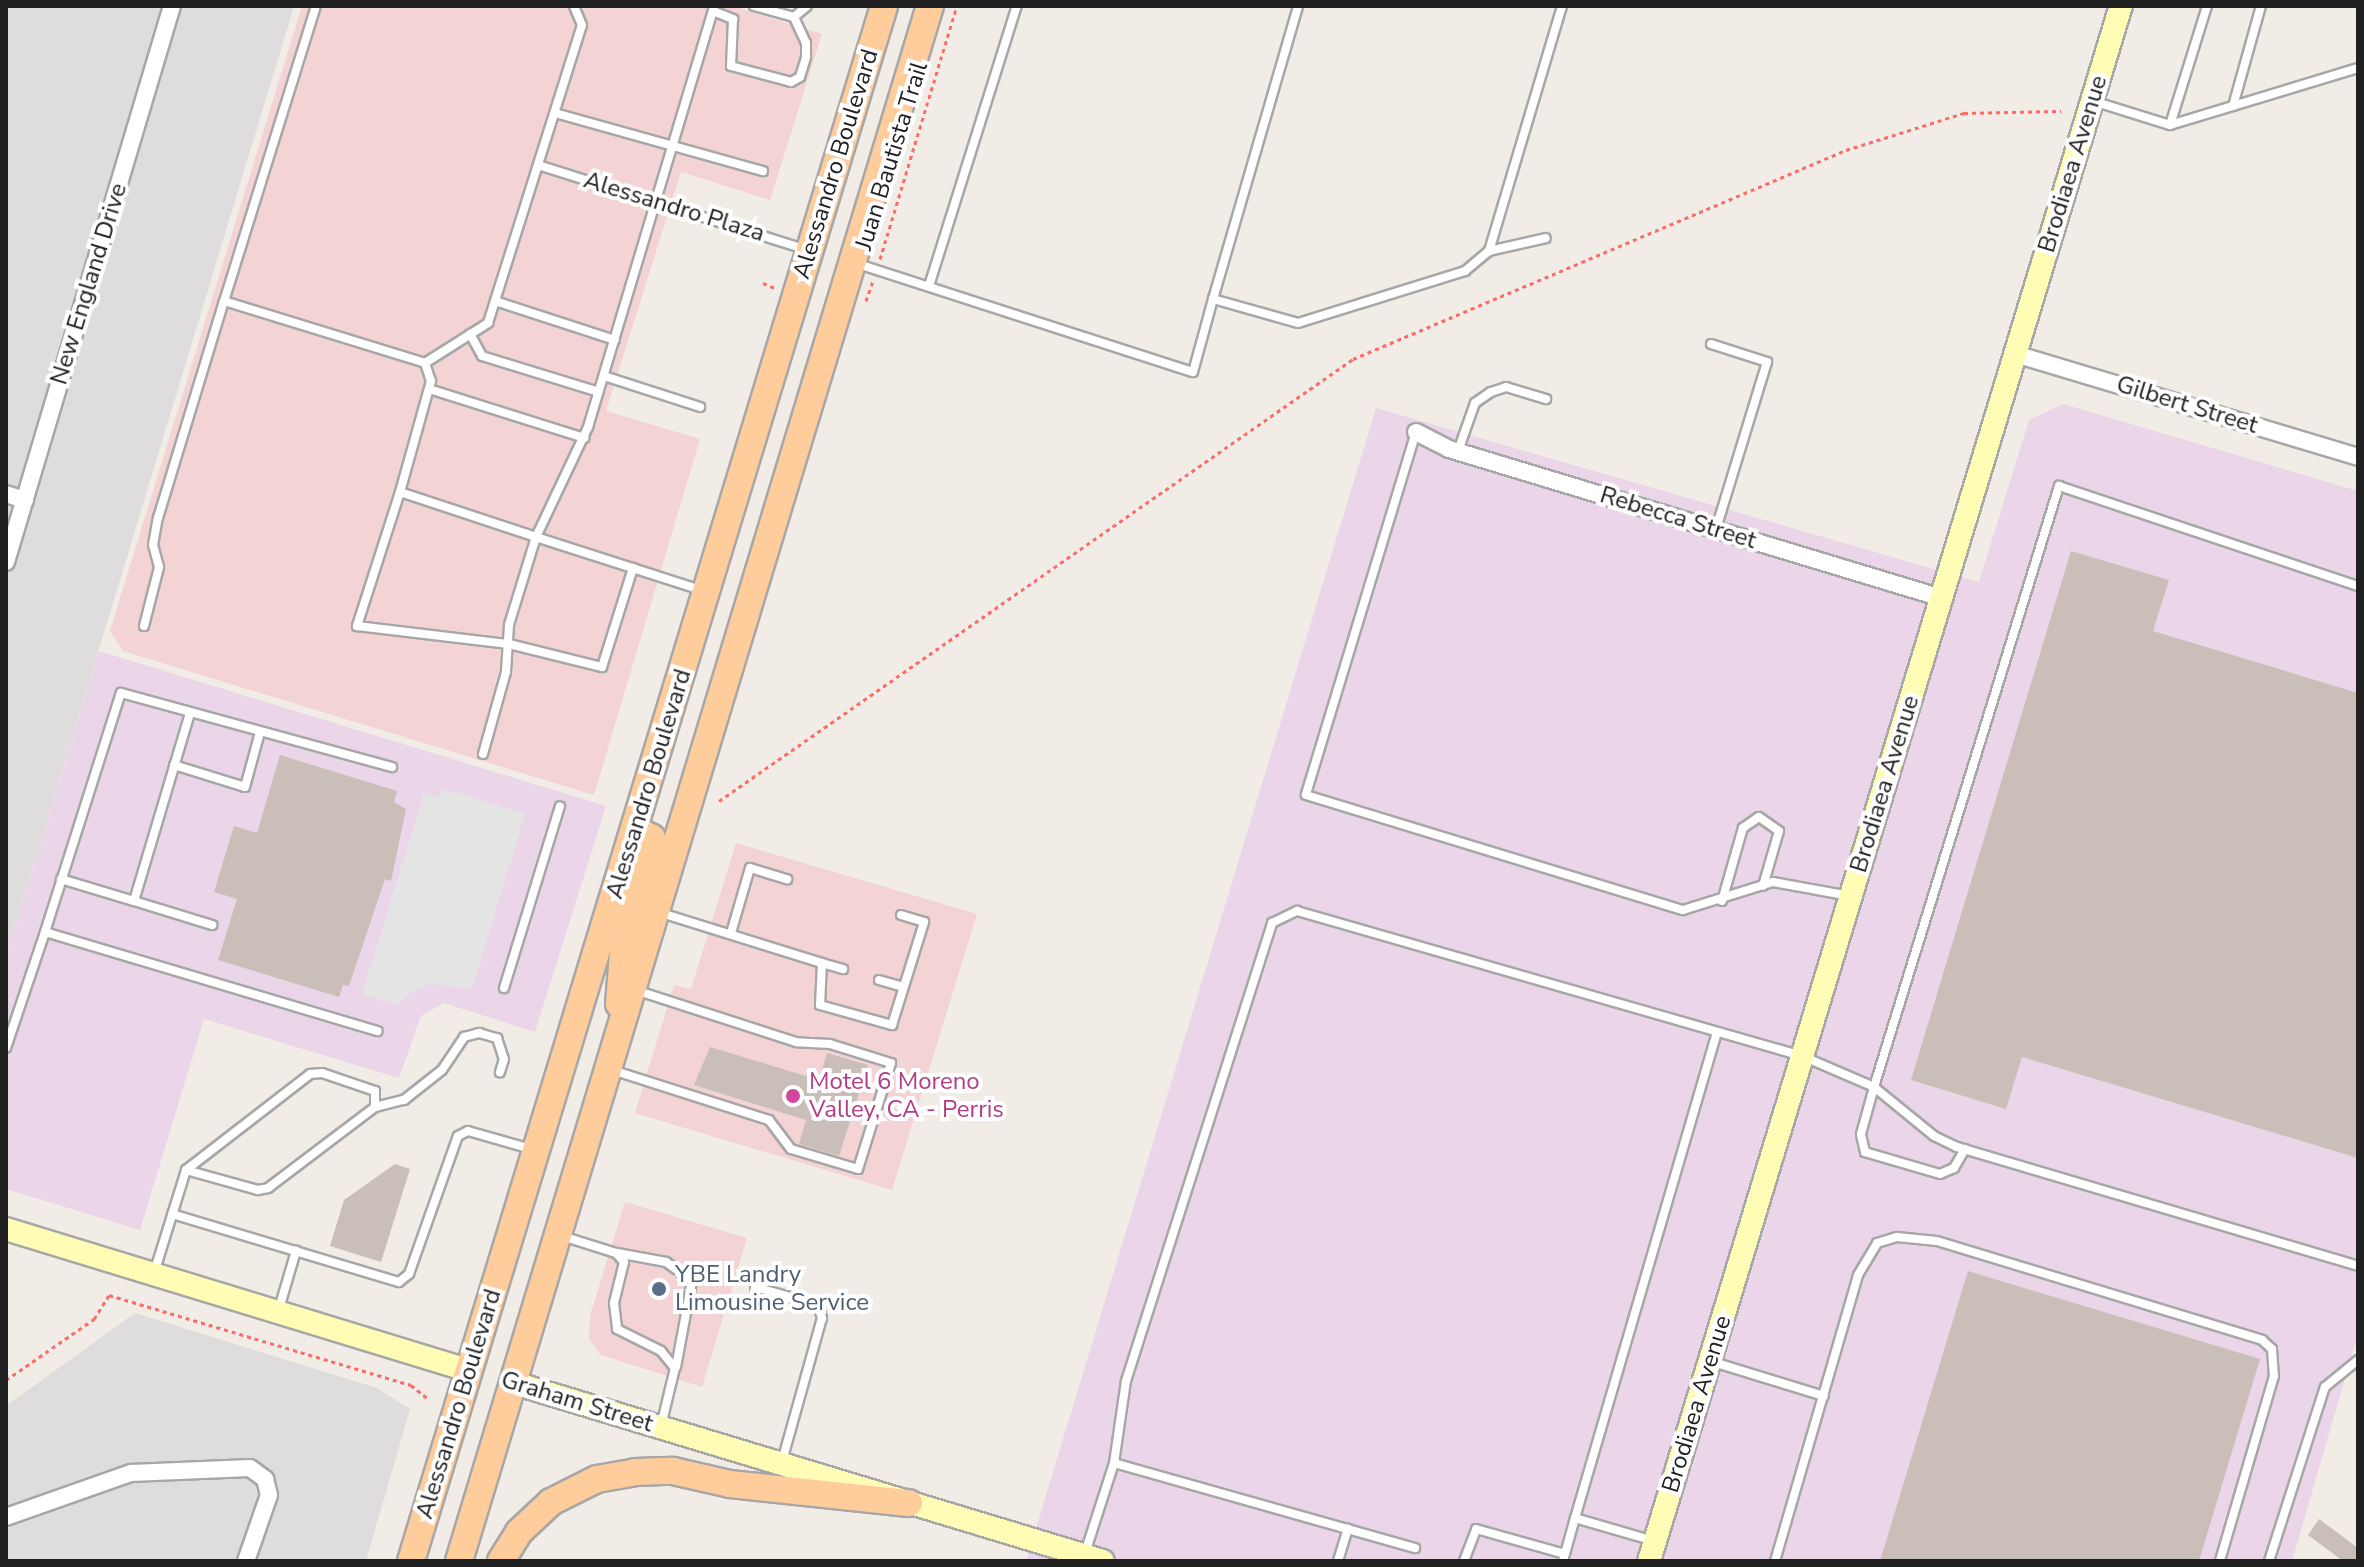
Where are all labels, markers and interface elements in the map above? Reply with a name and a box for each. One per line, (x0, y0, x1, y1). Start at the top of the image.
street label: Alessandro Boulevard (787, 46, 885, 282)
street label: Juan Bautista Trail (850, 58, 934, 254)
street label: Brodiaea Avenue (2032, 72, 2114, 256)
street label: Alessandro Plaza (580, 166, 768, 248)
street label: New England Drive (45, 180, 133, 388)
street label: Gilbert Street (2113, 370, 2261, 440)
street label: Rebecca Street (1597, 481, 1759, 555)
street label: Alessandro Boulevard (600, 666, 698, 902)
street label: Brodiaea Avenue (1844, 692, 1926, 876)
place label: Motel 6 Moreno Valley, CA - Perris (809, 1068, 1004, 1124)
marker: Motel 6 Moreno Valley, CA - Perris (784, 1087, 802, 1105)
place label: YBE Landry Limousine Service (675, 1261, 869, 1317)
marker: YBE Landry Limousine Service (650, 1280, 668, 1298)
street label: Alessandro Boulevard (410, 1286, 508, 1522)
street label: Brodiaea Avenue (1656, 1312, 1738, 1496)
street label: Graham Street (498, 1365, 656, 1439)

